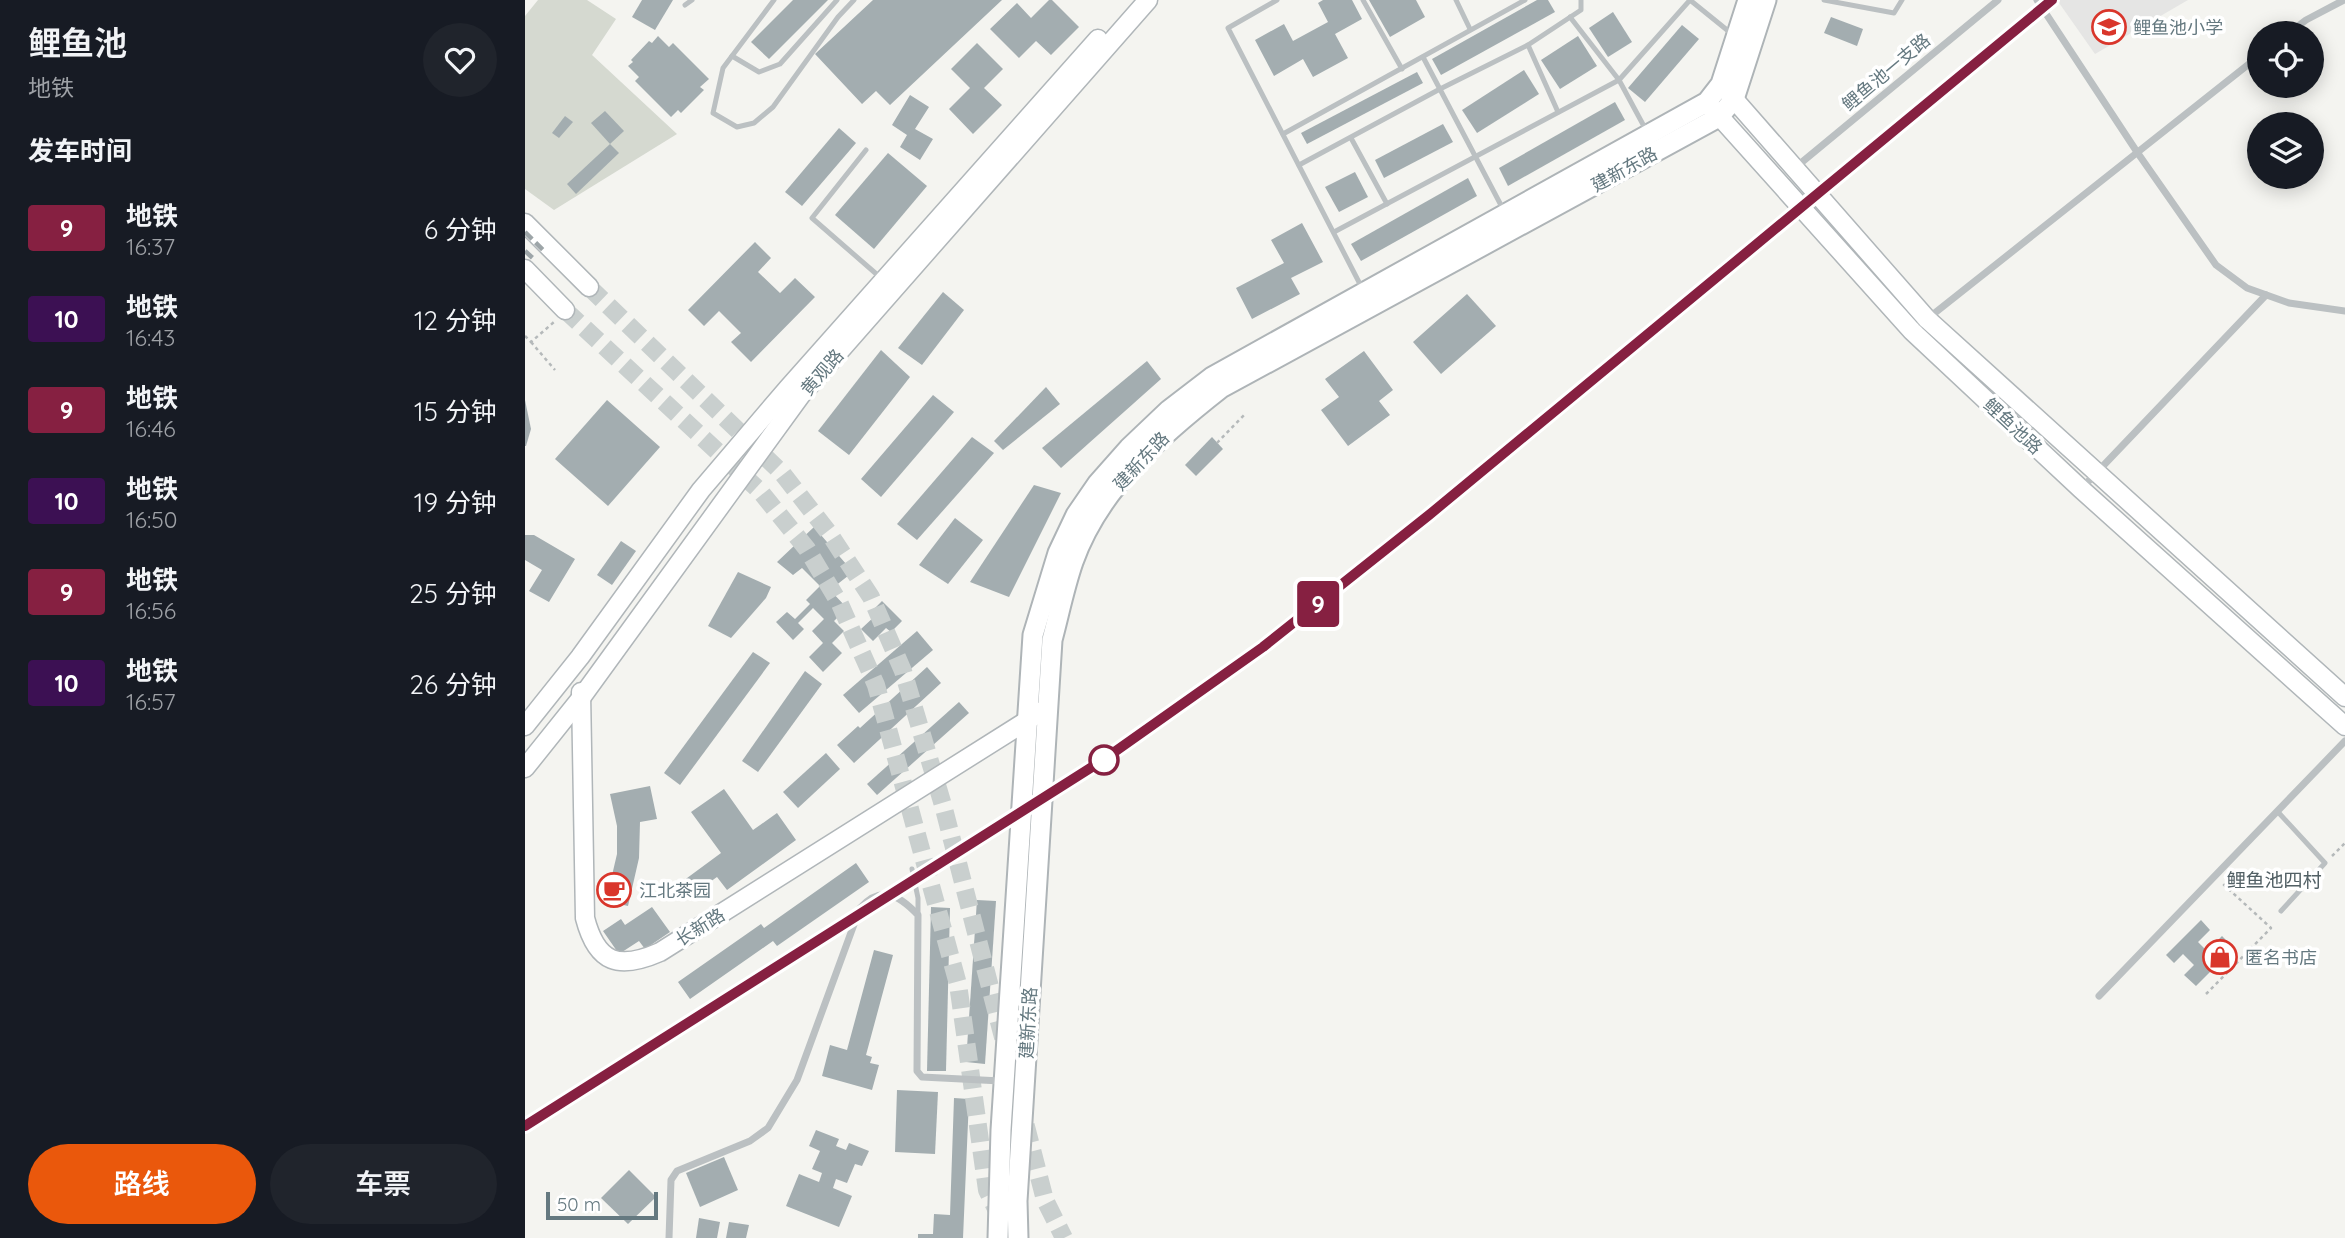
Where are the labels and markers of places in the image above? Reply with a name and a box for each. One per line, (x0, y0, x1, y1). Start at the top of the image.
school or university icon: 鲤鱼池小学 (2090, 8, 2128, 46)
place label: 鲤鱼池小学 (2133, 16, 2223, 39)
unlabelled marker (1089, 745, 1119, 775)
cafe icon: 江北茶园 (595, 871, 633, 909)
place label: 江北茶园 (639, 879, 711, 902)
shop icon: 匿名书店 (2201, 938, 2239, 976)
place label: 匿名书店 (2245, 946, 2317, 969)

